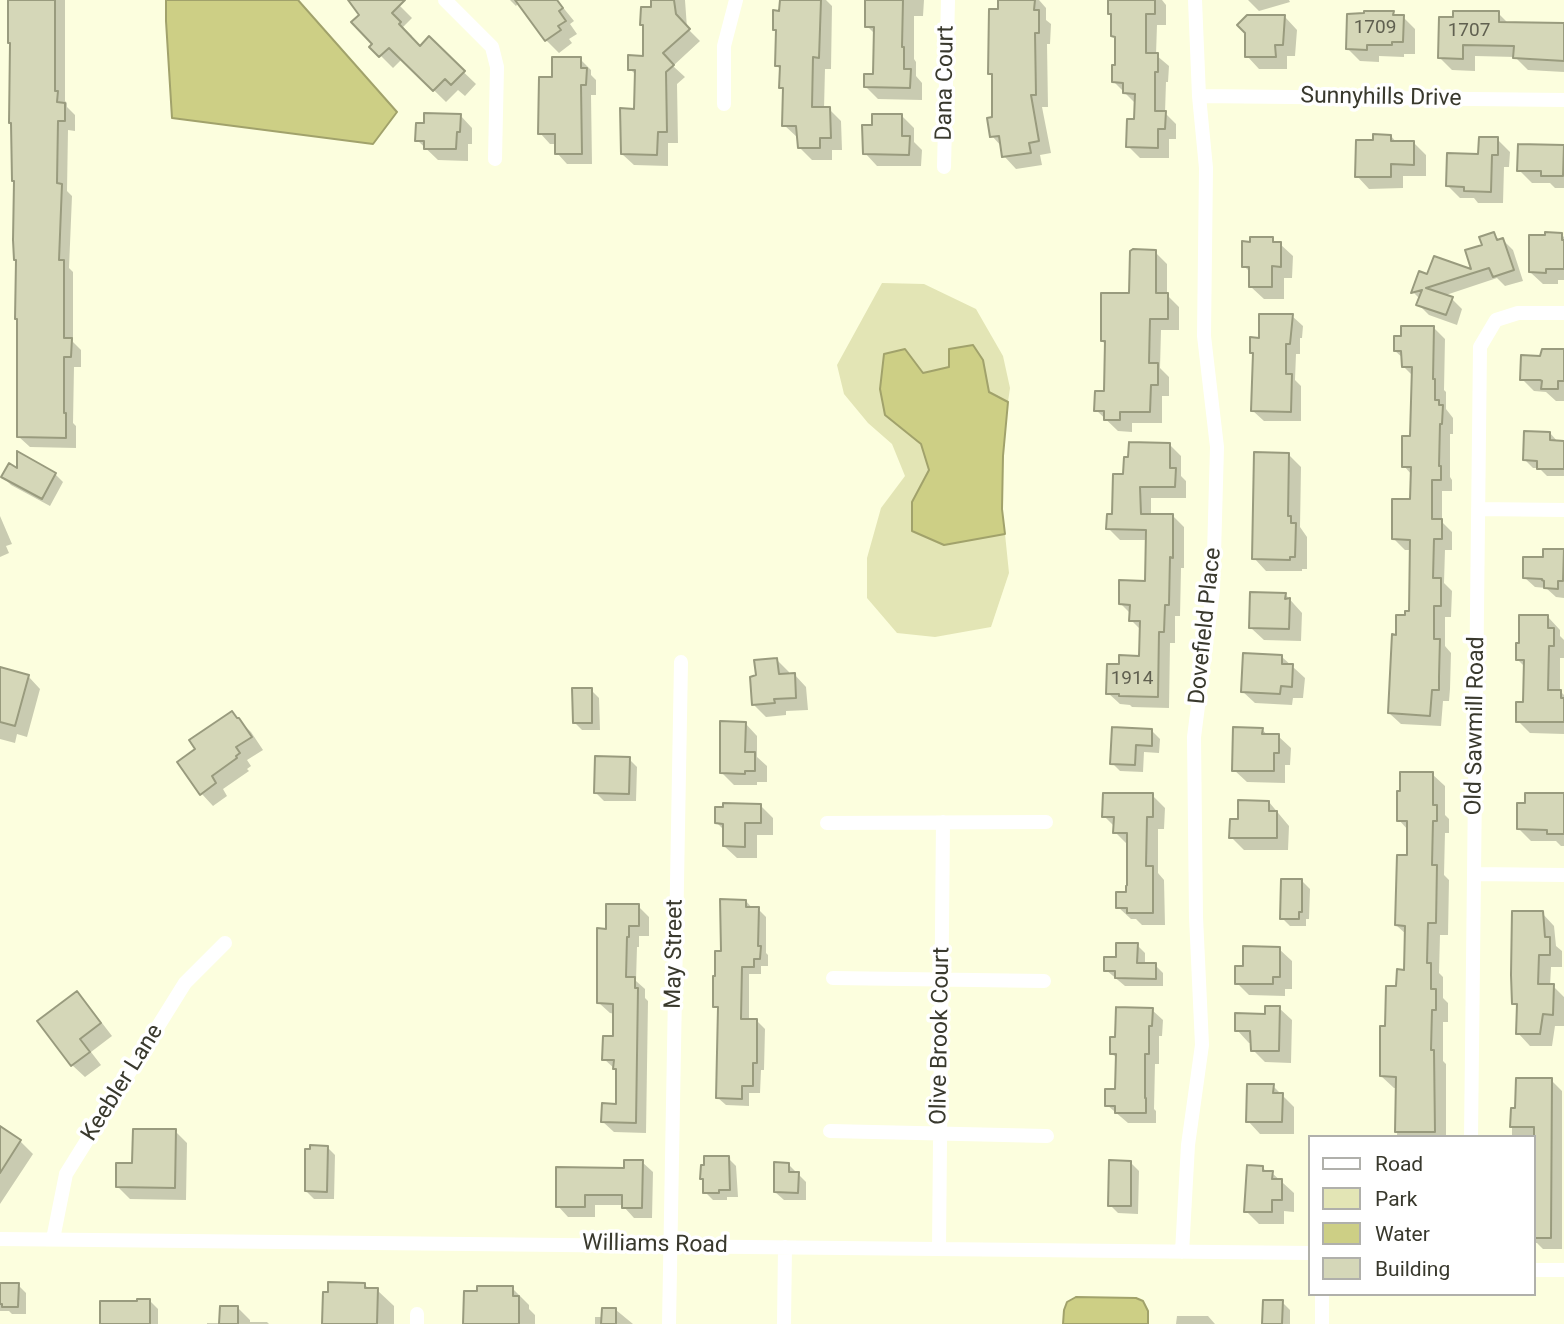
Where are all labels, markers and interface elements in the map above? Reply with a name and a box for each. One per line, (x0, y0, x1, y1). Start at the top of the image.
house number: 1709 (1354, 17, 1396, 39)
house number: 1707 (1448, 20, 1490, 42)
street label: Dana Court (931, 25, 961, 141)
street label: Sunnyhills Drive (1300, 83, 1462, 113)
street label: Dovefield Place (1184, 546, 1228, 706)
street label: Old Sawmill Road (1461, 636, 1491, 816)
house number: 1914 (1111, 668, 1153, 690)
street label: May Street (660, 899, 690, 1009)
street label: Olive Brook Court (926, 947, 956, 1125)
street label: Keebler Lane (76, 1019, 170, 1147)
legend (1308, 1135, 1536, 1296)
text: Road (1375, 1152, 1423, 1176)
text: Park (1375, 1187, 1417, 1211)
text: Water (1375, 1222, 1430, 1246)
street label: Williams Road (582, 1230, 728, 1260)
text: Building (1375, 1257, 1450, 1281)

